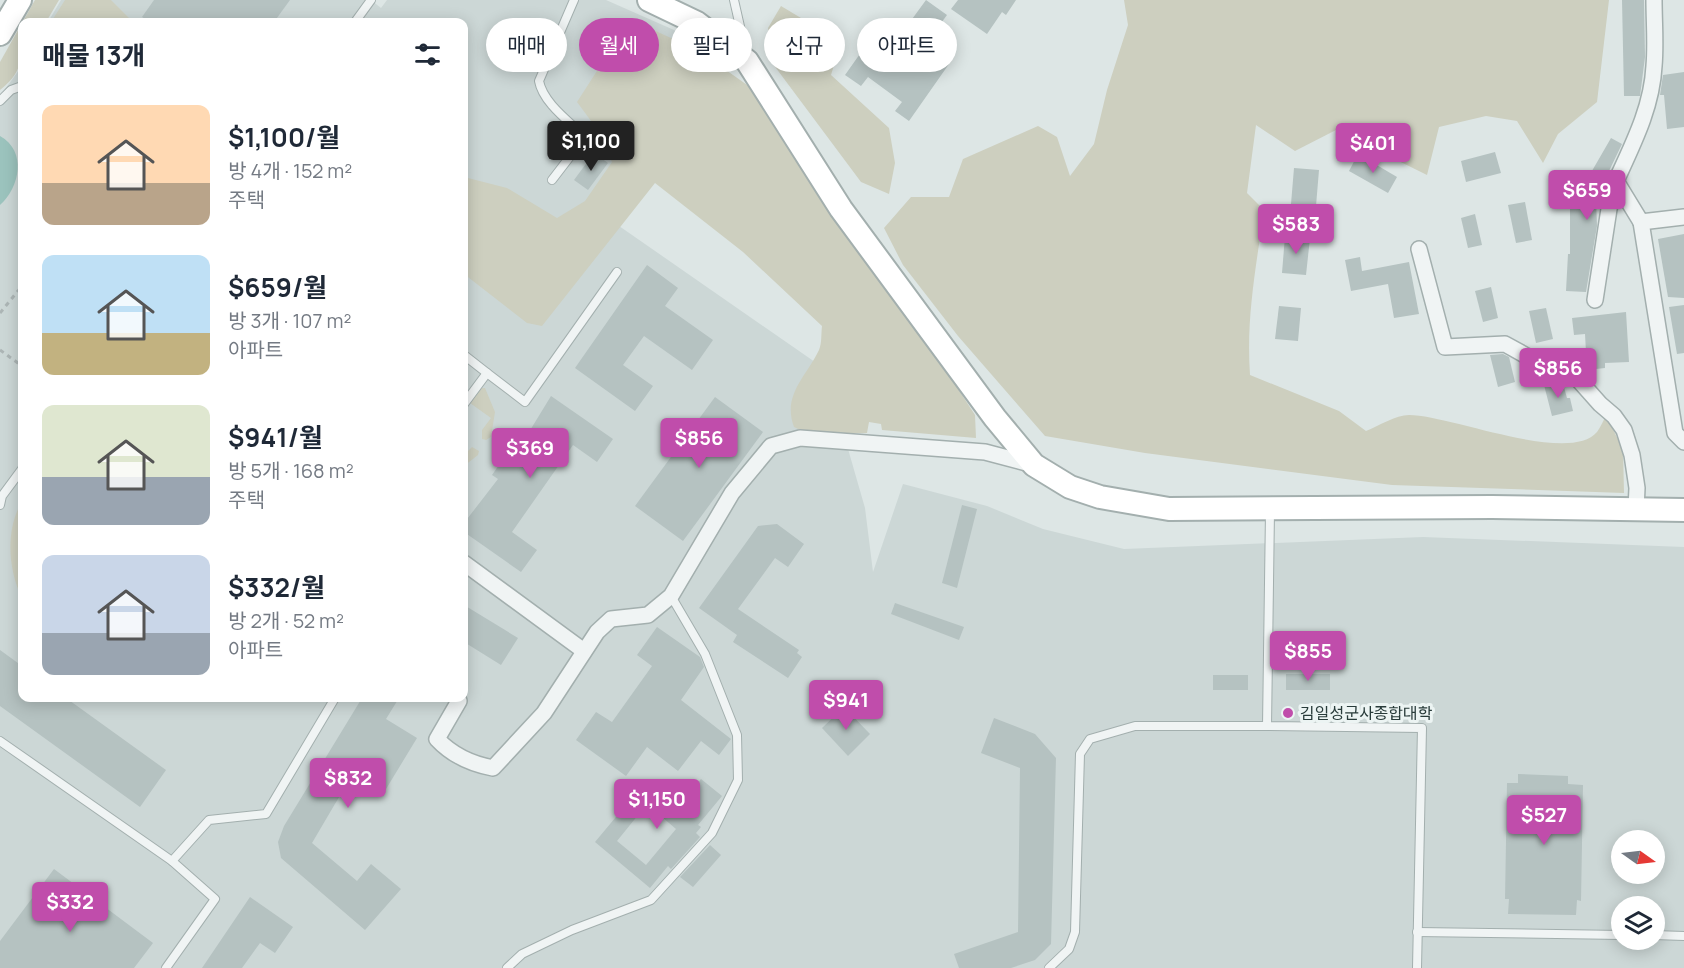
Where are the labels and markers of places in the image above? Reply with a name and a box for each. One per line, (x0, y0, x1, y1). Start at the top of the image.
pin: $1,100 (542, 121, 640, 172)
pin: $401 (1337, 123, 1409, 174)
pin: $659 (1551, 170, 1623, 221)
pin: $583 (1260, 204, 1332, 255)
pin: $856 (1522, 348, 1594, 399)
pin: $856 (663, 418, 735, 469)
pin: $369 (494, 428, 566, 479)
pin: $855 (1272, 631, 1344, 682)
pin: $941 (810, 680, 882, 731)
place label: 김일성군사종합대학 (1300, 702, 1433, 724)
marker: 김일성군사종합대학 (1281, 706, 1295, 720)
pin: $832 (312, 758, 384, 809)
pin: $1,150 (608, 779, 706, 830)
pin: $527 (1508, 795, 1580, 846)
pin: $332 (34, 882, 106, 933)

